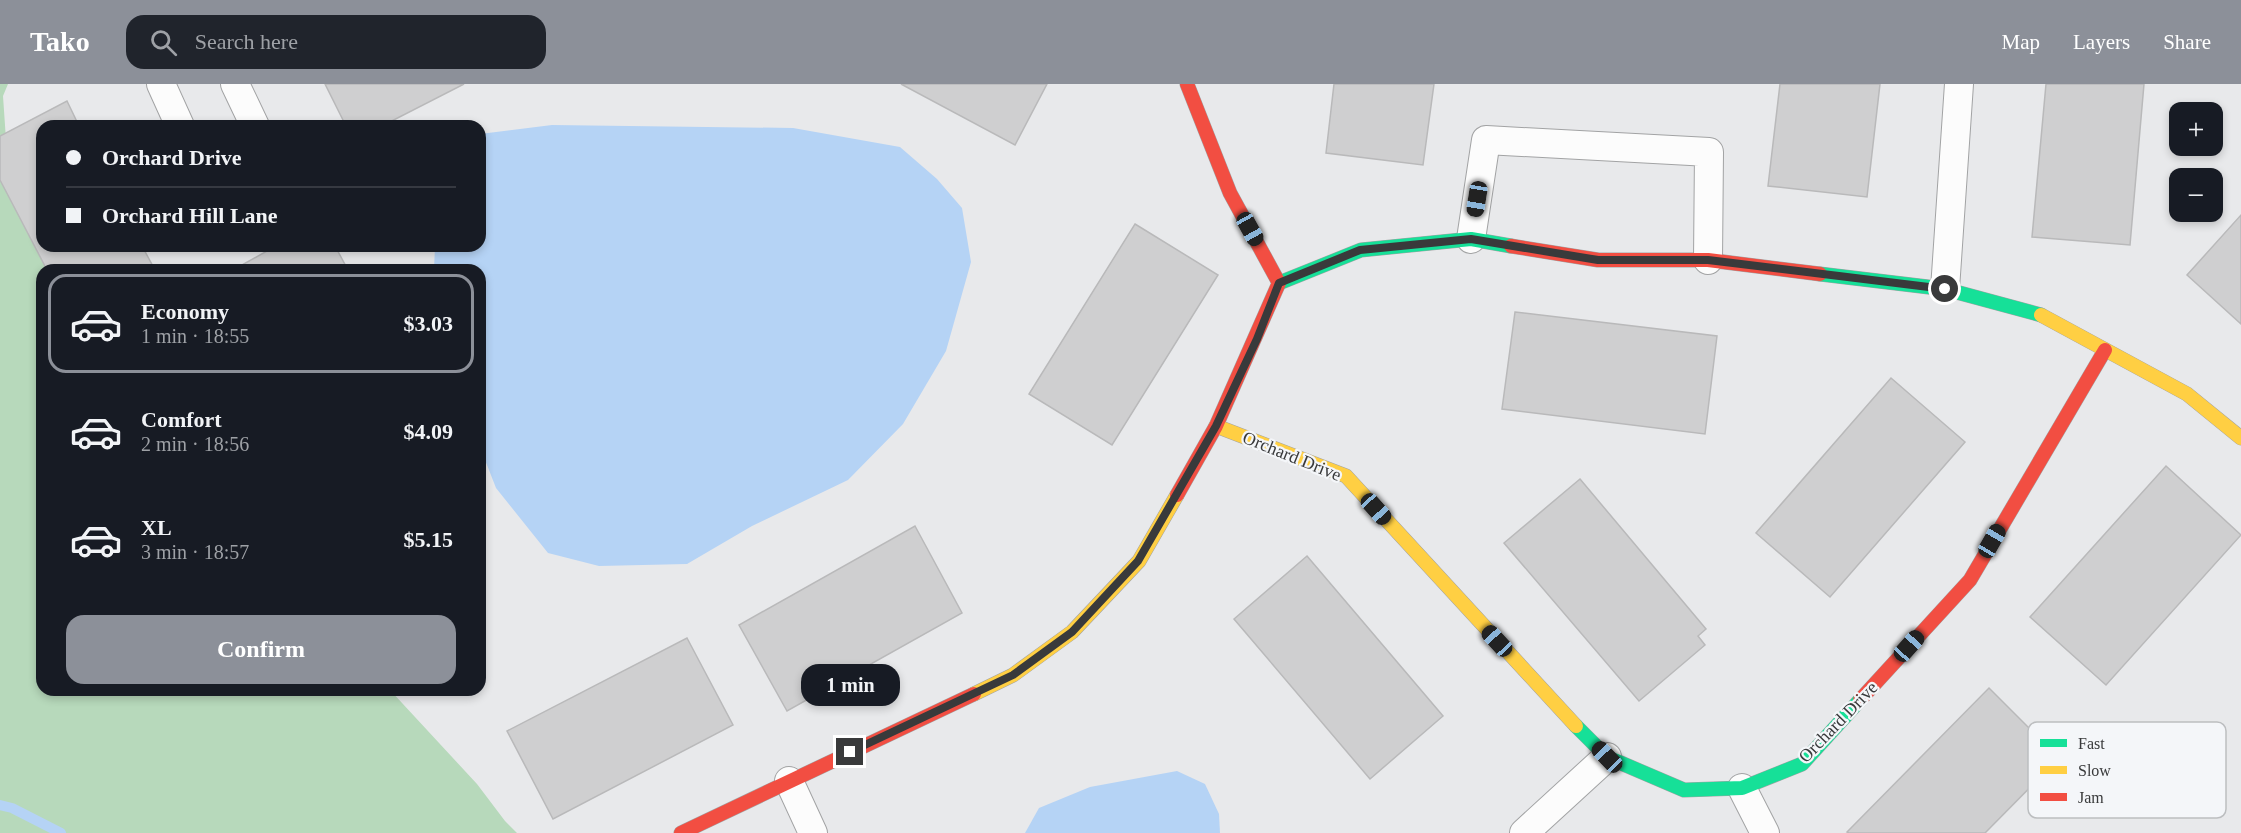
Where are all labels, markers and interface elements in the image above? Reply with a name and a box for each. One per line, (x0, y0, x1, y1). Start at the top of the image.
search box (126, 15, 546, 69)
text: Tako (30, 26, 90, 57)
icon: search (147, 26, 180, 59)
text: Search here (195, 29, 298, 54)
text: Map (2002, 30, 2040, 54)
text: Layers (2073, 30, 2130, 54)
text: Share (2163, 30, 2211, 54)
map controls (2169, 102, 2223, 222)
button: + (2169, 102, 2223, 156)
text: Orchard Drive (102, 145, 242, 170)
button: − (2169, 168, 2223, 222)
car (1465, 180, 1489, 218)
text: Orchard Hill Lane (102, 203, 278, 228)
car (1233, 209, 1267, 249)
route start (1931, 275, 1958, 302)
icon: car (69, 297, 123, 351)
text: Economy (141, 299, 229, 324)
text: $3.03 (404, 311, 453, 336)
text: 1 min · 18:55 (141, 325, 249, 347)
icon: car (69, 405, 123, 459)
text: Comfort (141, 407, 222, 432)
text: $4.09 (404, 419, 453, 444)
street label: Orchard Drive (1240, 427, 1344, 485)
text: 2 min · 18:56 (141, 433, 249, 455)
car (1357, 490, 1395, 528)
icon: car (69, 513, 123, 567)
text: XL (141, 515, 172, 540)
car (1975, 521, 2009, 561)
text: $5.15 (404, 527, 453, 552)
text: 3 min · 18:57 (141, 541, 249, 563)
button: Confirm (66, 615, 456, 684)
car (1478, 622, 1516, 660)
car (1890, 627, 1928, 665)
callout: 1 min (800, 665, 900, 707)
text: 1 min (826, 674, 875, 696)
street label: Orchard Drive (1795, 677, 1881, 767)
legend (2028, 722, 2226, 818)
text: Fast (2078, 735, 2105, 752)
route end (836, 738, 863, 765)
car (1588, 738, 1626, 776)
text: Slow (2078, 762, 2111, 779)
text: Jam (2078, 789, 2104, 806)

